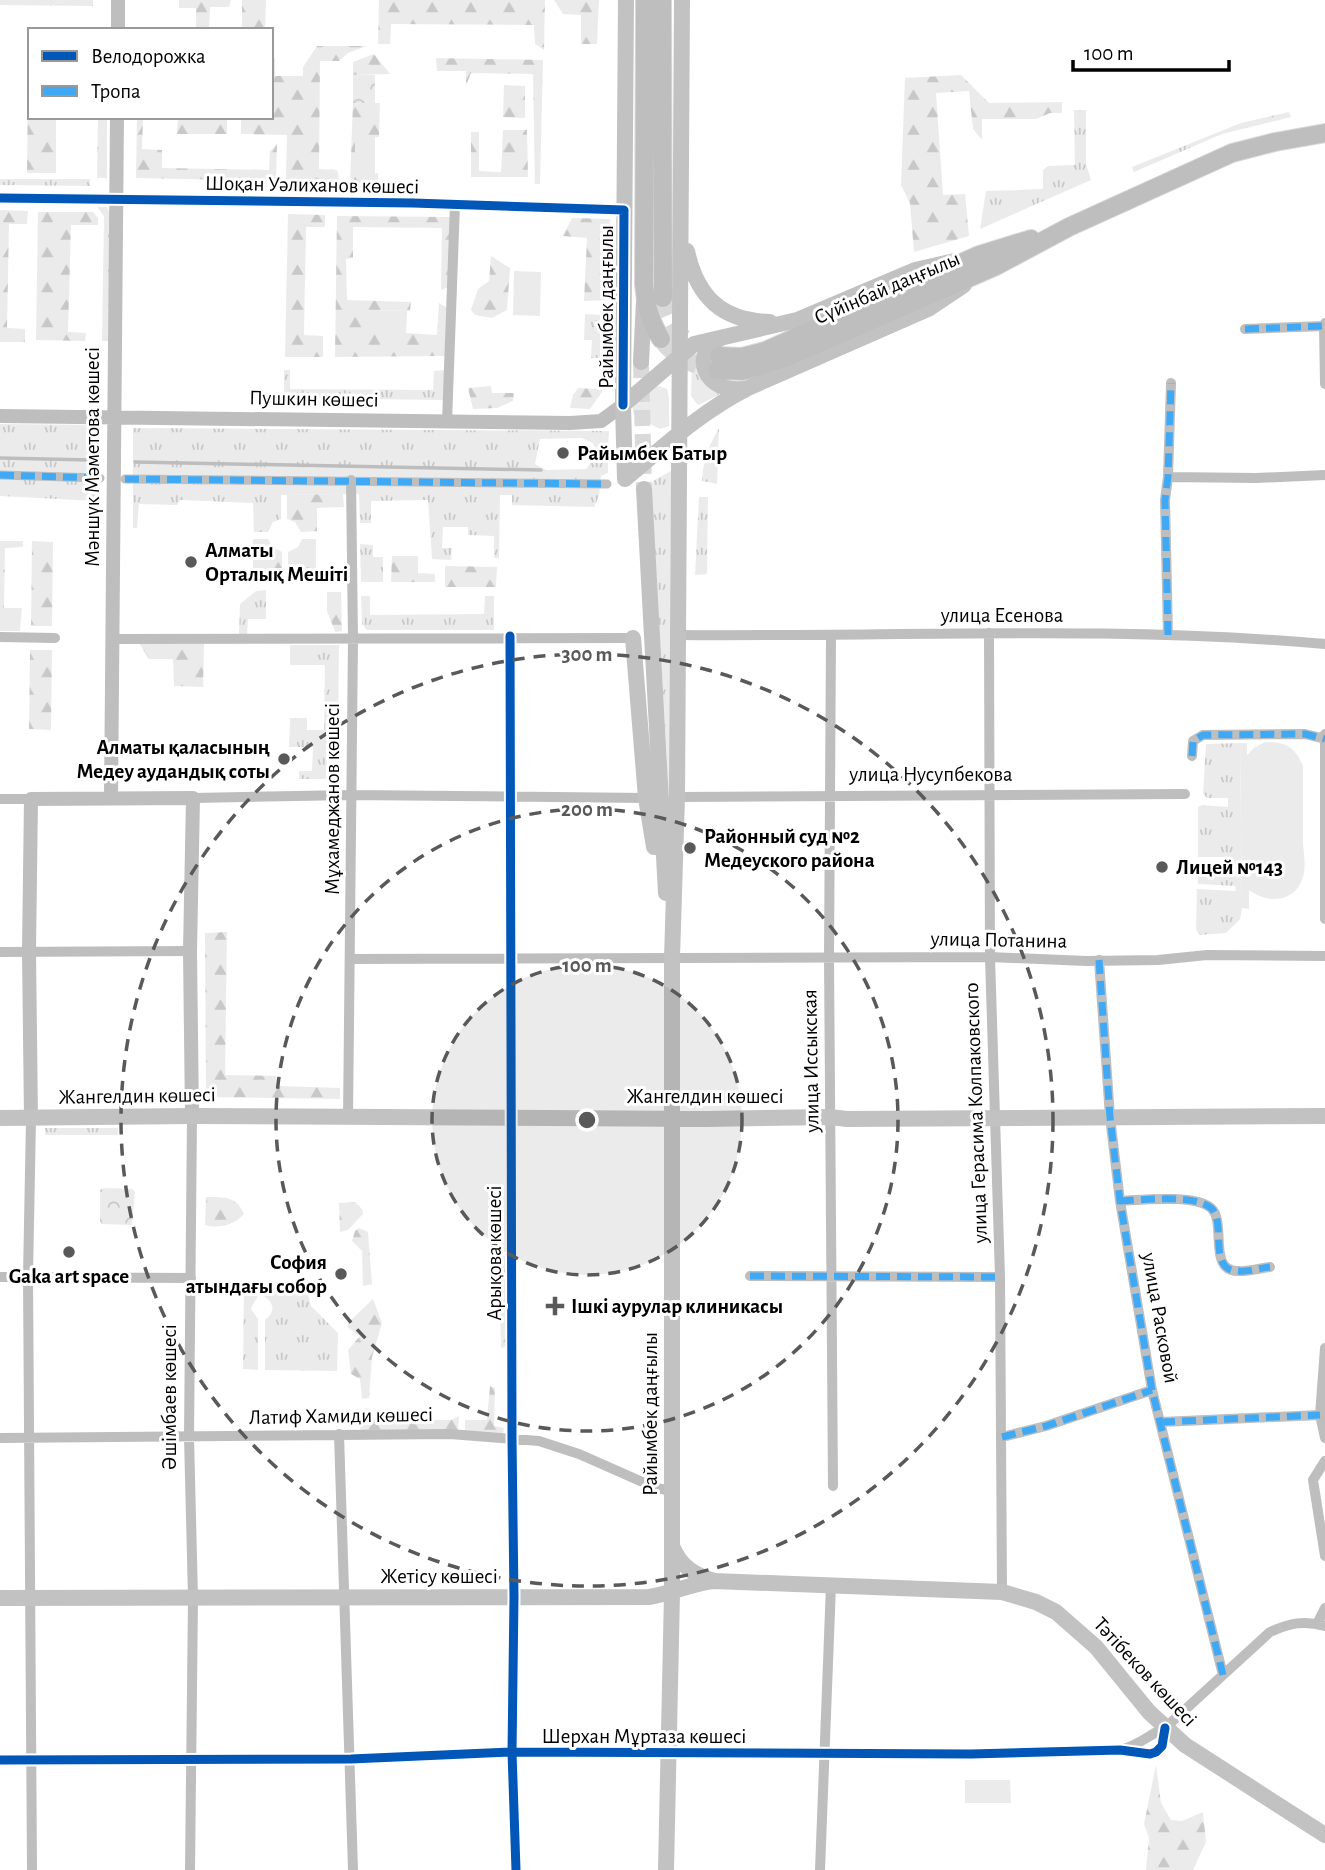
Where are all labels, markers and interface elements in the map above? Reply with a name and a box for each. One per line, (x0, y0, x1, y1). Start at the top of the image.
legend (28, 28, 273, 119)
scale bar (1073, 28, 1229, 72)
text: 100 m (1084, 43, 1134, 64)
text: Велодорожка (91, 46, 206, 67)
text: Тропа (91, 81, 141, 102)
street label: Шоқан Уәлиханов көшесі (205, 173, 419, 197)
street label: Райымбек даңғылы (596, 225, 617, 389)
street label: Сүйінбай даңғылы (811, 248, 963, 328)
street label: Мәншүк Мәметова көшесі (82, 347, 103, 567)
street label: Пушкин көшесі (249, 387, 379, 411)
place label: Райымбек Батыр (577, 443, 727, 464)
marker: Райымбек Батыр (555, 445, 571, 461)
place label: Алматы Орталық Мешіті (205, 540, 348, 585)
marker: Алматы Орталық Мешіті (183, 554, 199, 570)
street label: улица Есенова (940, 605, 1064, 626)
text: 300 m (561, 644, 613, 665)
street label: Мұхамеджанов көшесі (322, 703, 343, 895)
place label: Алматы қаласының Медеу аудандық соты (76, 737, 270, 782)
marker: Алматы қаласының Медеу аудандық соты (276, 751, 292, 767)
street label: улица Нусупбекова (848, 764, 1013, 785)
text: 200 m (561, 799, 613, 820)
place label: Районный суд №2 Медеуского района (704, 826, 875, 871)
marker: Районный суд №2 Медеуского района (682, 840, 698, 856)
place label: Лицей №143 (1176, 857, 1283, 878)
marker: Лицей №143 (1154, 859, 1170, 875)
street label: улица Потанина (929, 928, 1068, 952)
text: 100 m (562, 955, 612, 976)
street label: улица Герасима Колпаковского (961, 982, 991, 1245)
street label: улица Иссыкская (799, 989, 823, 1134)
street label: Жангелдин көшесі (58, 1084, 216, 1108)
street label: Жангелдин көшесі (626, 1086, 784, 1107)
centre of rings (575, 1108, 599, 1132)
street label: Арықова көшесі (484, 1185, 505, 1321)
marker: Gaka art space (61, 1244, 77, 1260)
street label: улица Расковой (1138, 1250, 1182, 1385)
place label: София атындағы собор (186, 1252, 327, 1297)
place label: Gaka art space (9, 1266, 129, 1287)
marker: София атындағы собор (333, 1266, 349, 1282)
marker: Ішкі аурулар клиникасы (545, 1296, 565, 1316)
place label: Ішкі аурулар клиникасы (571, 1296, 783, 1317)
street label: Әшімбаев көшесі (159, 1324, 180, 1470)
street label: Райымбек даңғылы (640, 1332, 661, 1496)
street label: Латиф Хамиди көшесі (249, 1404, 433, 1428)
street label: Жетісу көшесі (380, 1566, 498, 1587)
street label: Тәтібеков көшесі (1089, 1614, 1201, 1730)
street label: Шерхан Мұртаза көшесі (542, 1726, 746, 1747)

